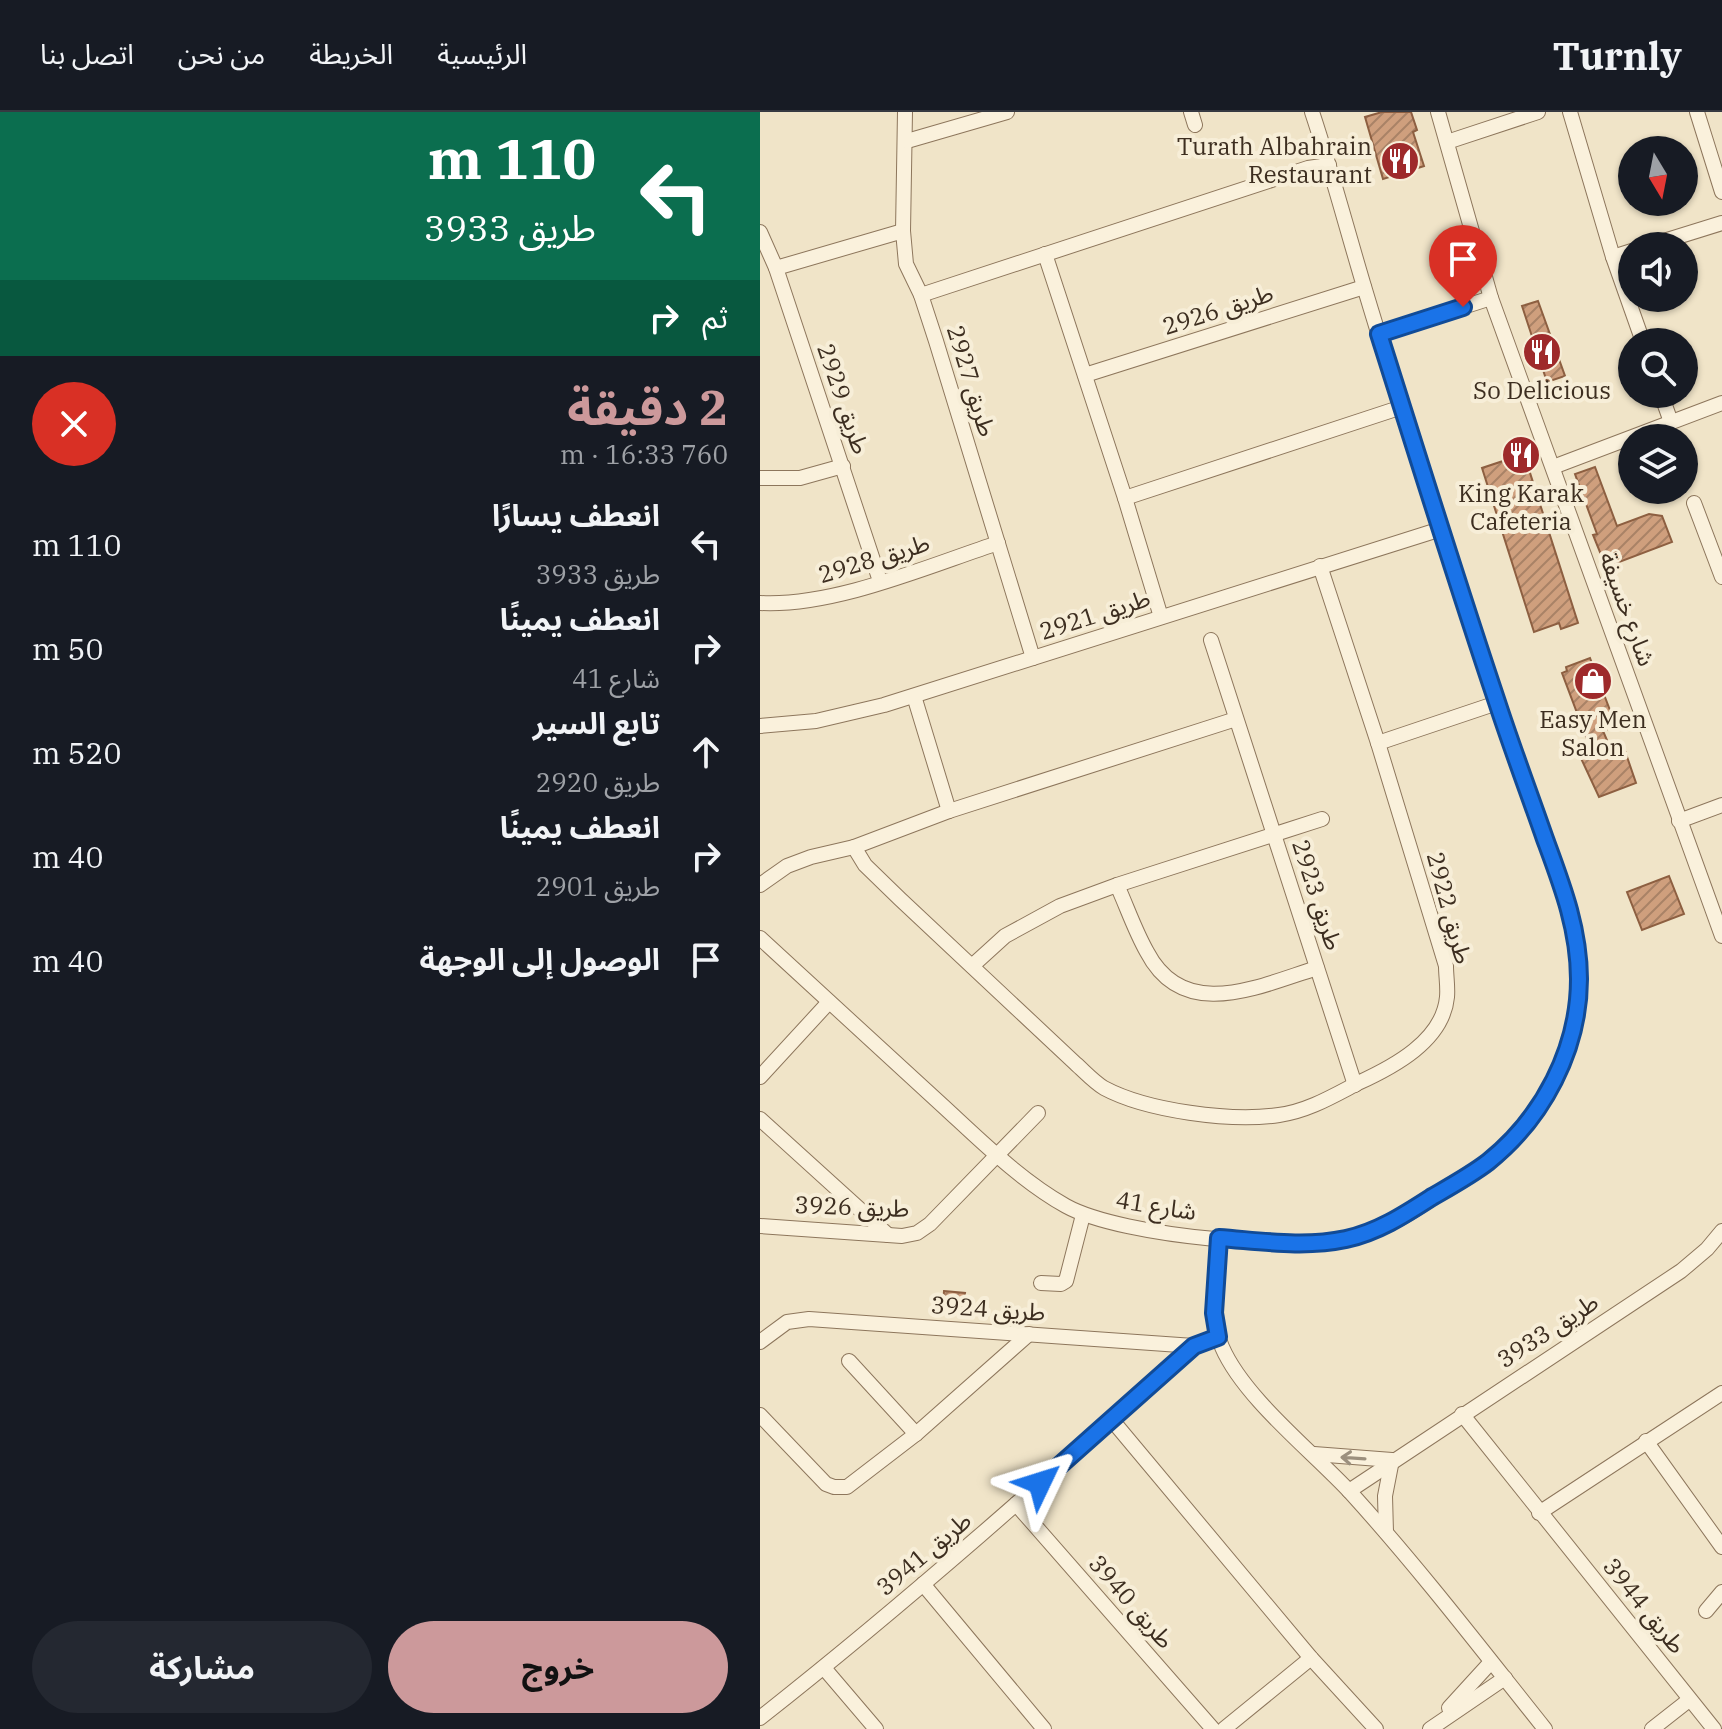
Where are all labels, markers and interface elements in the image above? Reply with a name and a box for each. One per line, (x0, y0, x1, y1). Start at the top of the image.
text: Turnly (1553, 31, 1682, 80)
text: اتصل بنا (40, 35, 134, 72)
text: من نحن (178, 35, 265, 72)
text: الخريطة (309, 35, 393, 72)
text: الرئيسية (437, 35, 527, 72)
text: 110 m (428, 122, 596, 194)
place label: Turath Albahrain Restaurant (1177, 130, 1372, 190)
north arrow (1618, 136, 1698, 216)
map controls (1618, 136, 1698, 504)
restaurant icon: Turath Albahrain Restaurant (1379, 140, 1421, 182)
icon: left (624, 144, 728, 248)
text: طريق 3933 (424, 204, 596, 251)
pin (1429, 225, 1497, 307)
button: sound (1618, 232, 1698, 312)
icon: arrive (1441, 237, 1485, 281)
street label: طريق 2926 (1158, 276, 1277, 342)
icon: right (642, 296, 686, 340)
text: ثم (702, 297, 728, 336)
street label: طريق 2927 (940, 321, 1004, 440)
button: search (1618, 328, 1698, 408)
restaurant icon: So Delicious (1521, 331, 1563, 373)
street label: طريق 2929 (810, 339, 878, 458)
place label: So Delicious (1473, 374, 1611, 406)
text: 2 دقيقة (567, 376, 728, 438)
button: close (32, 382, 116, 466)
button: layers (1618, 424, 1698, 504)
restaurant icon: King Karak Cafeteria (1500, 434, 1542, 476)
text: 760 m · 16:33 (560, 437, 728, 471)
place label: King Karak Cafeteria (1458, 477, 1584, 537)
text: انعطف يسارًا (492, 495, 660, 534)
icon: left (684, 522, 728, 566)
text: 110 m (32, 525, 122, 564)
street label: طريق 2928 (814, 526, 933, 590)
street label: شارع خسيفة (1591, 547, 1663, 671)
text: طريق 3933 (536, 557, 660, 591)
street label: طريق 2921 (1035, 581, 1154, 647)
text: انعطف يمينًا (500, 599, 660, 638)
icon: right (684, 626, 728, 670)
text: 50 m (32, 629, 104, 668)
shop icon: Easy Men Salon (1572, 660, 1614, 702)
text: شارع 41 (572, 661, 660, 695)
text: تابع السير (533, 703, 660, 742)
place label: Easy Men Salon (1539, 703, 1647, 763)
icon: ahead (684, 730, 728, 774)
text: 520 m (32, 733, 122, 772)
text: طريق 2920 (536, 765, 660, 799)
text: انعطف يمينًا (500, 807, 660, 846)
icon: right (684, 834, 728, 878)
street label: طريق 2923 (1285, 835, 1351, 954)
text: 40 m (32, 837, 104, 876)
street label: طريق 2922 (1420, 848, 1480, 967)
text: طريق 2901 (536, 869, 660, 903)
icon: arrive (684, 938, 728, 982)
text: الوصول إلى الوجهة (420, 939, 660, 978)
text: 40 m (32, 941, 104, 980)
street label: شارع 41 (1113, 1183, 1199, 1229)
street label: طريق 3926 (794, 1188, 910, 1224)
street label: طريق 3933 (1491, 1285, 1604, 1375)
street label: طريق 3924 (930, 1288, 1046, 1328)
position arrow (998, 1441, 1082, 1525)
one-way arrow (1340, 1450, 1367, 1465)
street label: طريق 3941 (869, 1504, 978, 1602)
street label: طريق 3940 (1082, 1548, 1181, 1655)
street label: طريق 3944 (1596, 1551, 1693, 1660)
button: مشاركة (32, 1621, 372, 1713)
button: خروج (388, 1621, 728, 1713)

